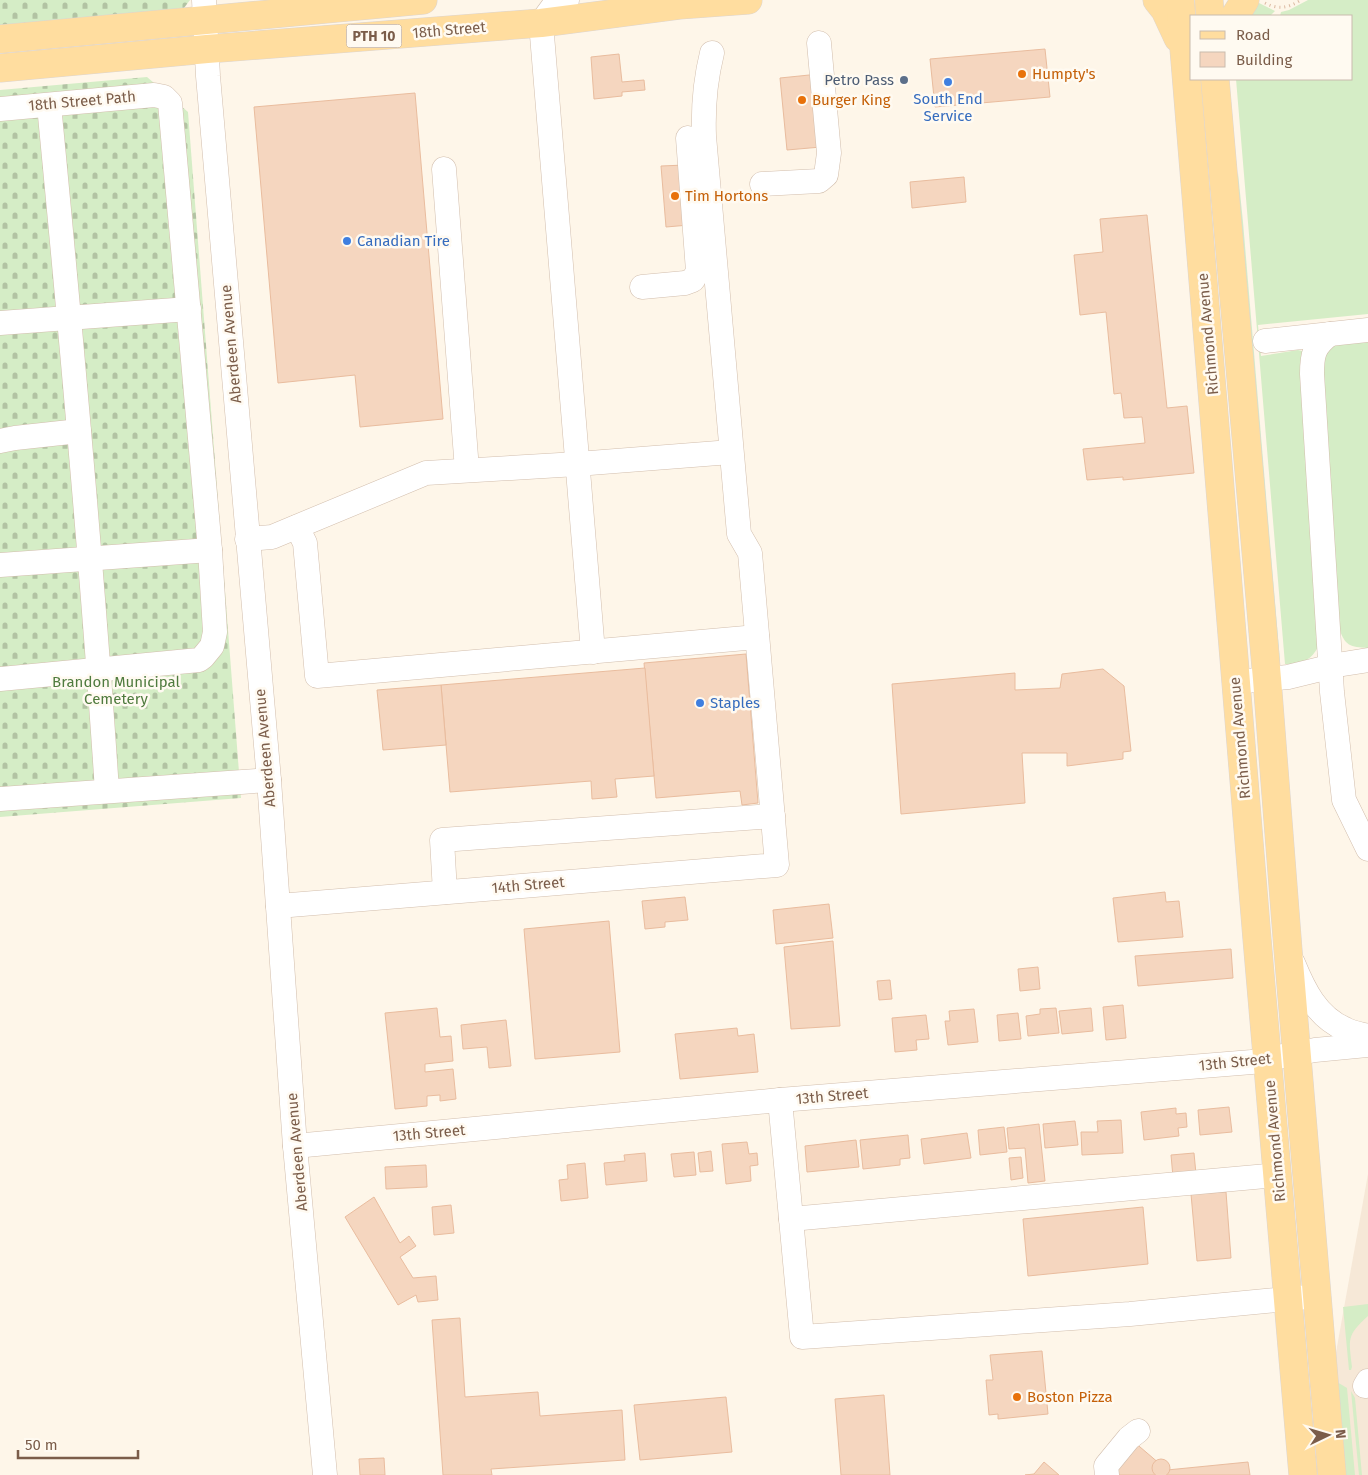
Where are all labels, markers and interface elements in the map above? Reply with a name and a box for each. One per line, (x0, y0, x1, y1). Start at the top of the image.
legend (1190, 15, 1353, 80)
street label: 18th Street (412, 18, 487, 42)
road number: PTH 10 (346, 24, 402, 48)
text: Road (1236, 26, 1271, 44)
text: Building (1236, 51, 1292, 69)
place label: Humpty's (1032, 65, 1096, 83)
marker: Humpty's (1016, 68, 1028, 80)
place label: Petro Pass (824, 71, 894, 89)
marker: Petro Pass (898, 74, 910, 86)
marker: South End Service (942, 76, 954, 88)
street label: 18th Street Path (27, 87, 137, 115)
place label: South End Service (913, 90, 983, 125)
place label: Burger King (812, 91, 891, 109)
marker: Burger King (796, 94, 808, 106)
place label: Tim Hortons (685, 187, 768, 205)
marker: Tim Hortons (669, 190, 681, 202)
place label: Canadian Tire (357, 232, 450, 250)
marker: Canadian Tire (341, 235, 353, 247)
street label: Richmond Avenue (1194, 272, 1222, 396)
street label: Aberdeen Avenue (217, 284, 245, 404)
park label: Brandon Municipal Cemetery (52, 673, 181, 708)
street label: Richmond Avenue (1226, 676, 1254, 800)
street label: Aberdeen Avenue (251, 688, 279, 808)
place label: Staples (710, 694, 760, 712)
marker: Staples (694, 697, 706, 709)
street label: 14th Street (491, 873, 566, 897)
street label: 13th Street (1198, 1049, 1273, 1075)
street label: Richmond Avenue (1261, 1079, 1289, 1203)
street label: 13th Street (795, 1084, 870, 1108)
street label: Aberdeen Avenue (283, 1092, 311, 1212)
street label: 13th Street (392, 1121, 467, 1145)
place label: Boston Pizza (1027, 1388, 1113, 1406)
marker: Boston Pizza (1011, 1391, 1023, 1403)
north arrow (1303, 1410, 1353, 1460)
scale bar (18, 1428, 138, 1460)
text: N (1332, 1429, 1349, 1439)
text: 50 m (25, 1436, 58, 1454)

